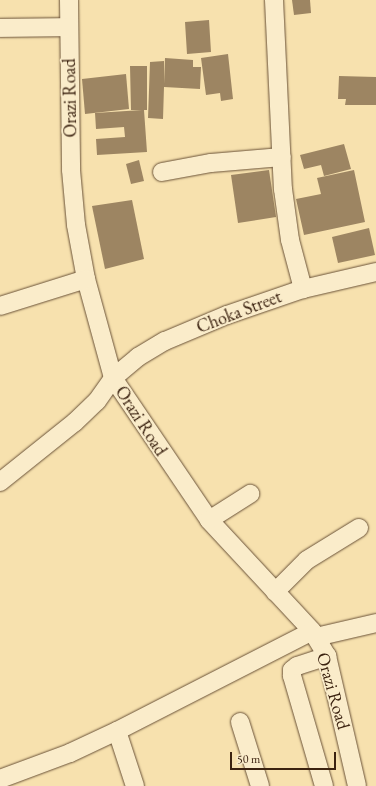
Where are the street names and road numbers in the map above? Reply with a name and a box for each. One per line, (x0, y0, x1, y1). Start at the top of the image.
street label: Orazi Road (59, 58, 81, 138)
street label: Choka Street (193, 286, 285, 338)
street label: Orazi Road (110, 382, 172, 460)
street label: Orazi Road (312, 650, 354, 732)

